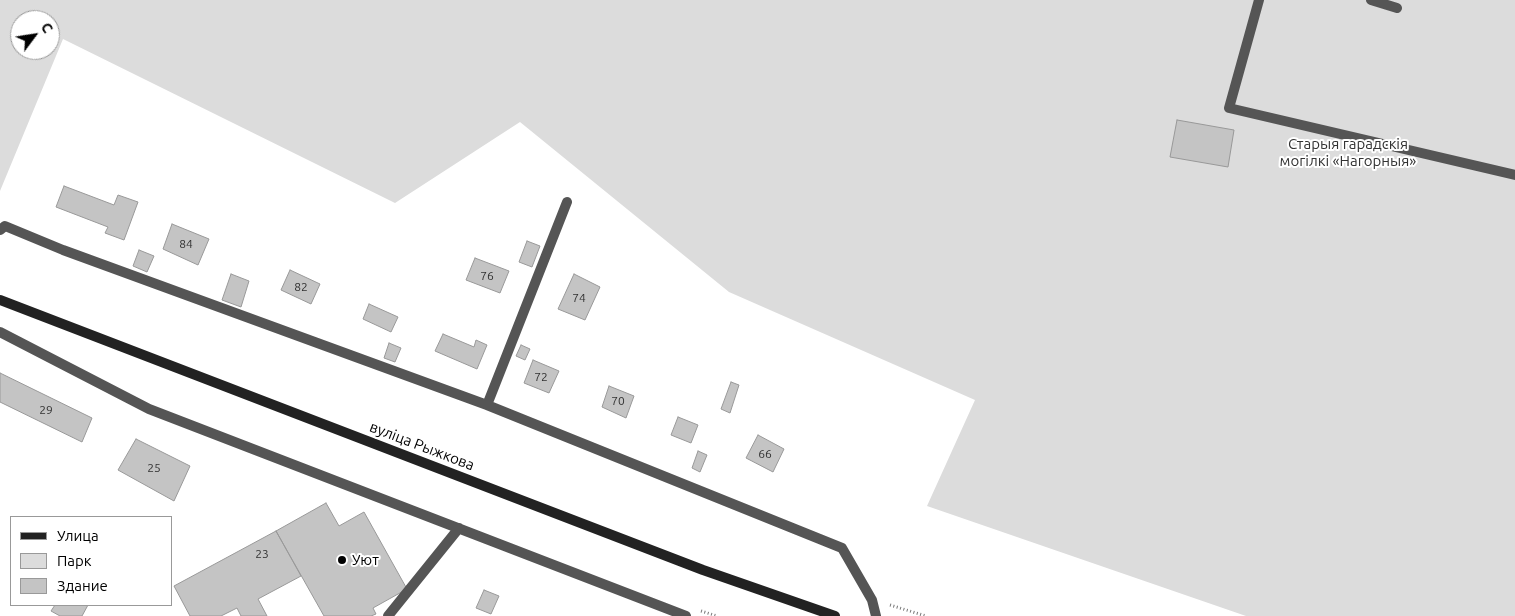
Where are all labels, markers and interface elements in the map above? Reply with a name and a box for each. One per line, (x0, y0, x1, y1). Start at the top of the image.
north arrow (10, 10, 60, 60)
text: С (38, 20, 56, 36)
park label: Старыя гарадскія могілкі «Нагорныя» (1280, 135, 1416, 170)
house number: 84 (179, 237, 193, 251)
house number: 76 (480, 269, 494, 283)
house number: 82 (294, 280, 308, 294)
house number: 74 (572, 291, 586, 305)
house number: 72 (534, 370, 548, 384)
house number: 70 (611, 394, 625, 408)
house number: 29 (39, 403, 53, 417)
street label: вуліца Рыжкова (367, 418, 477, 474)
house number: 66 (758, 447, 772, 461)
house number: 25 (147, 461, 161, 475)
legend (10, 516, 172, 606)
text: Улица (57, 527, 99, 544)
house number: 23 (255, 547, 269, 561)
place label: Уют (352, 551, 379, 569)
text: Парк (57, 552, 92, 569)
marker: Уют (336, 554, 348, 566)
text: Здание (57, 577, 108, 594)

